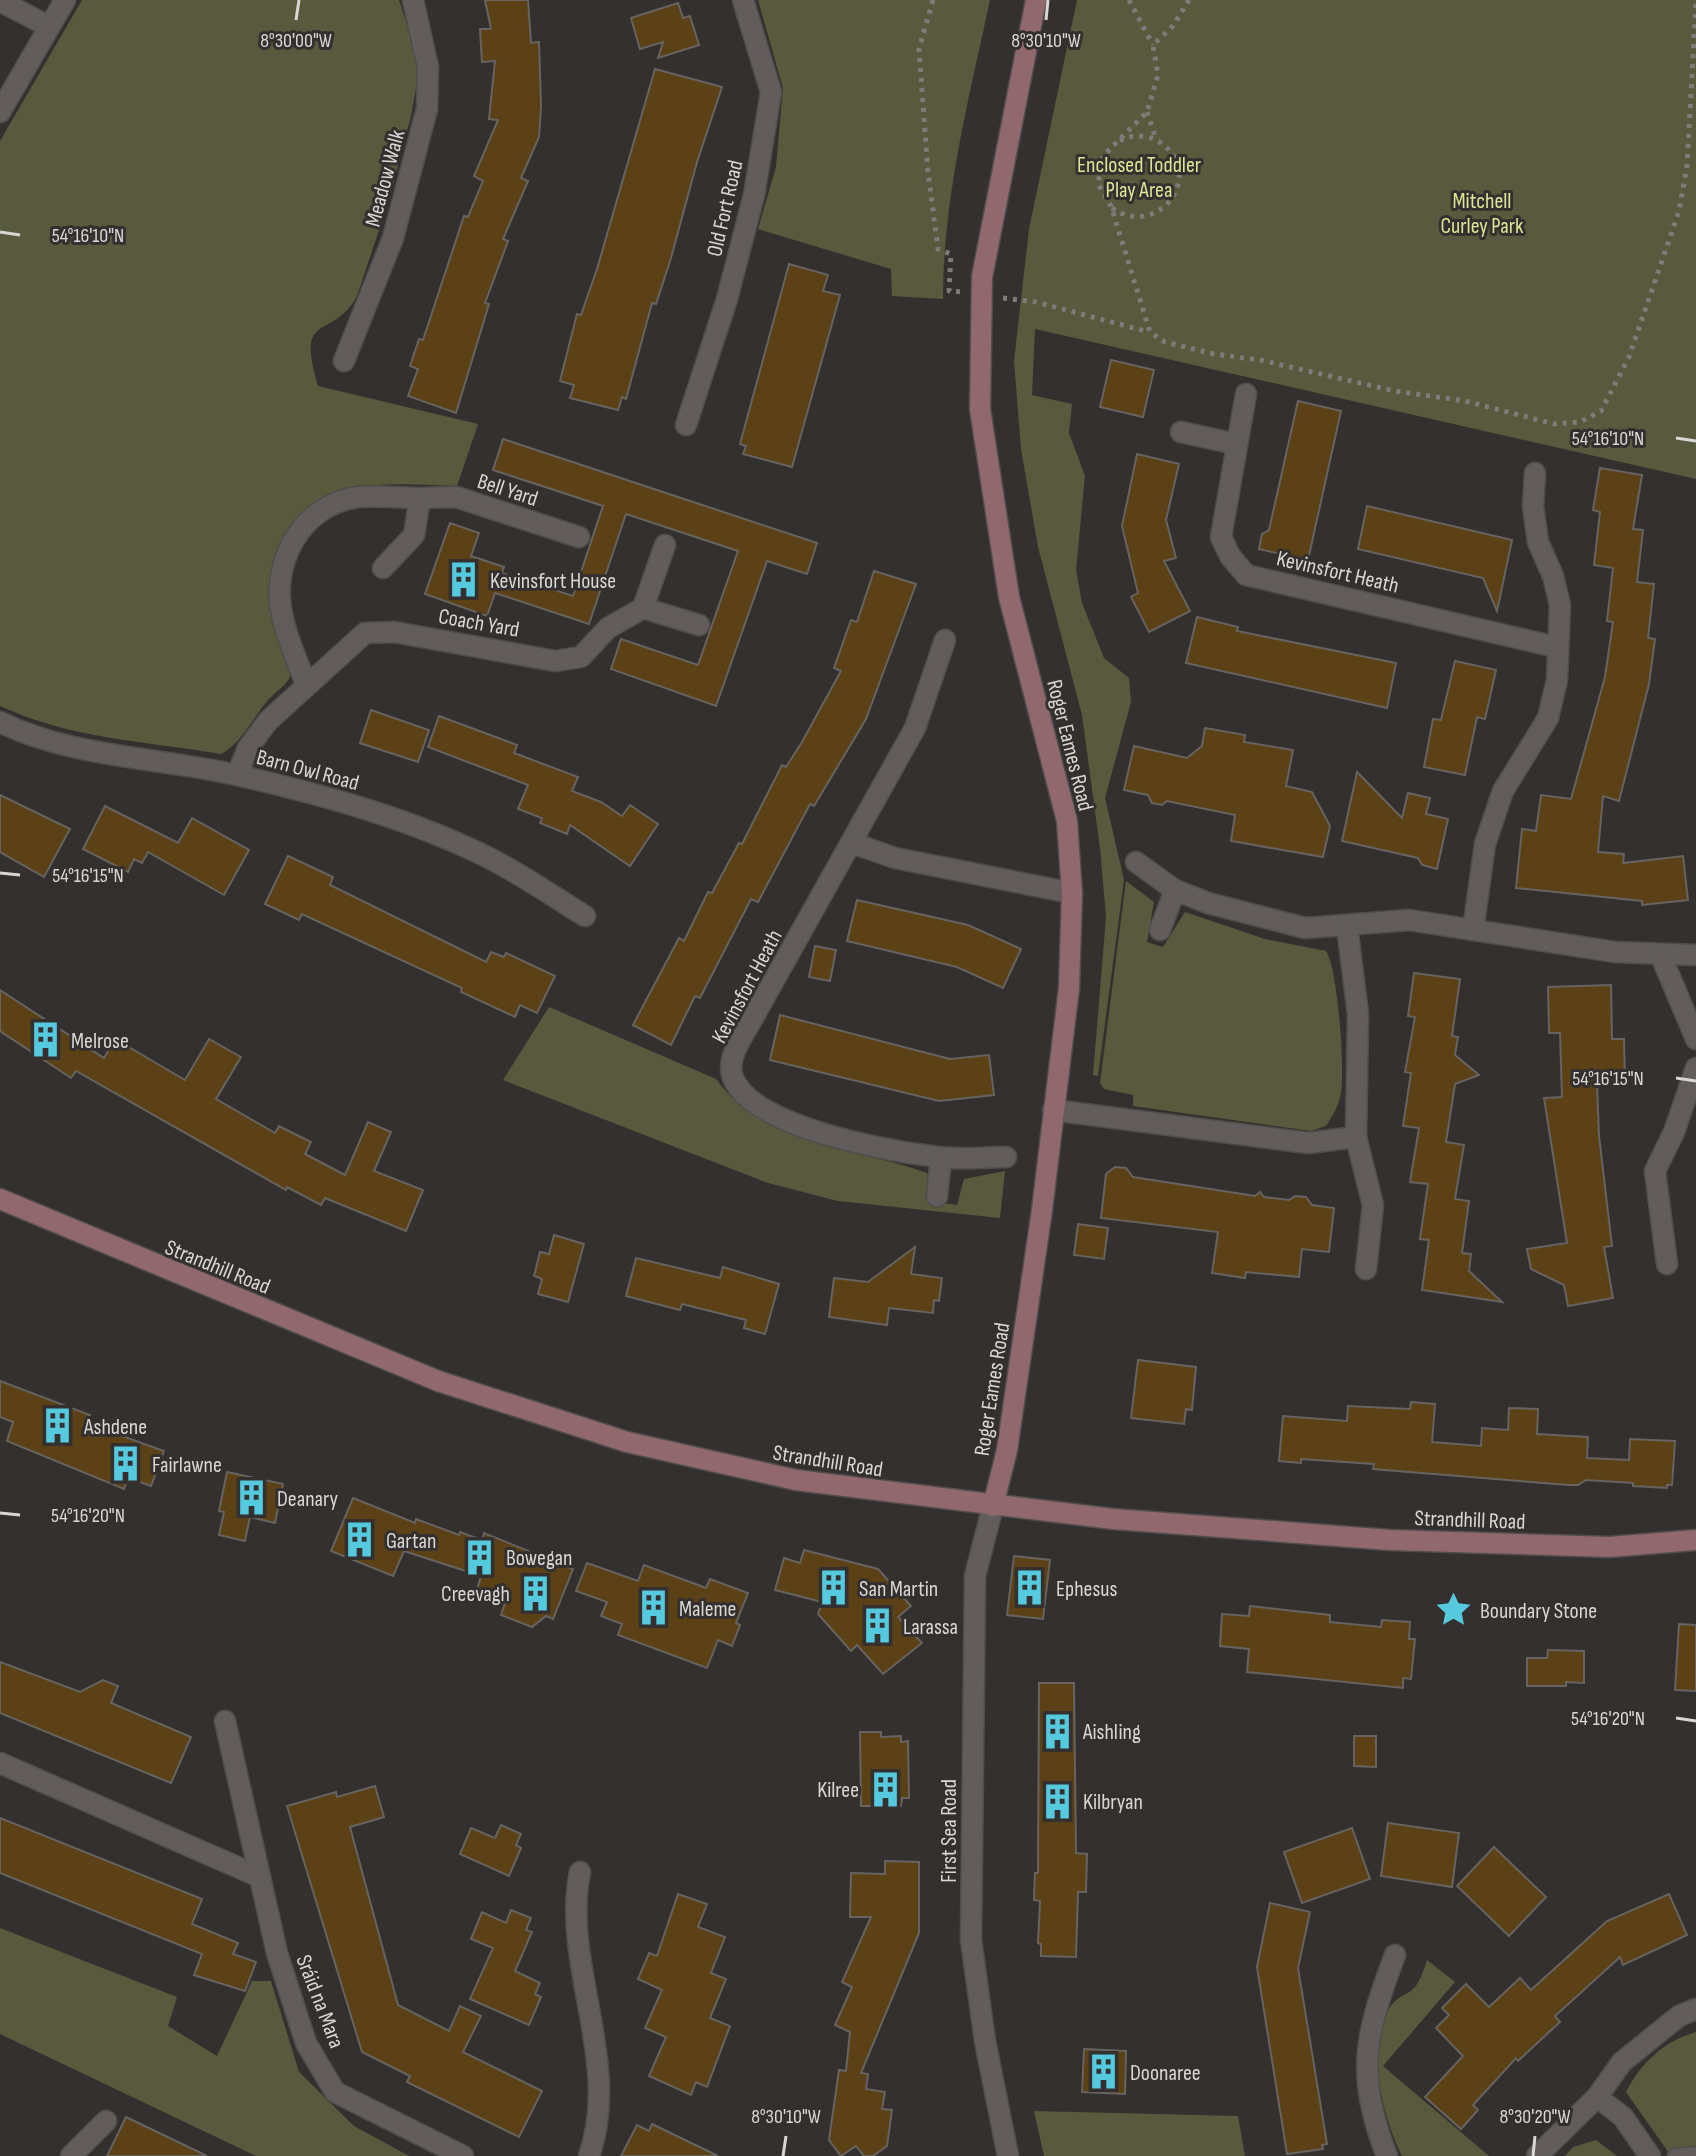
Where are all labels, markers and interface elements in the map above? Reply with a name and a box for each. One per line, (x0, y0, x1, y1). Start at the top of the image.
text: 8°30'00"W (260, 29, 332, 53)
text: 8°30'10"W (1011, 29, 1081, 53)
street label: Meadow Walk (360, 126, 411, 230)
park label: Enclosed Toddler Play Area (1077, 152, 1201, 204)
street label: Old Fort Road (701, 157, 750, 259)
park label: Mitchell Curley Park (1440, 188, 1524, 240)
text: 54°16'10"N (52, 224, 124, 248)
text: 54°16'10"N (1572, 427, 1644, 451)
street label: Bell Yard (474, 468, 541, 513)
street label: Kevinsfort Heath (1274, 545, 1401, 600)
building icon: Kevinsfort House (445, 561, 483, 599)
place label: Kevinsfort House (490, 568, 616, 595)
street label: Coach Yard (436, 603, 521, 644)
street label: Roger Eames Road (1040, 677, 1099, 814)
street label: Barn Owl Road (253, 744, 362, 797)
text: 54°16'15"N (52, 864, 124, 888)
street label: Kevinsfort Heath (706, 925, 788, 1048)
building icon: Melrose (26, 1021, 64, 1059)
place label: Melrose (71, 1028, 129, 1055)
text: 54°16'15"N (1572, 1067, 1644, 1091)
street label: Strandhill Road (161, 1234, 274, 1301)
street label: Roger Eames Road (969, 1321, 1016, 1458)
building icon: Ashdene (39, 1407, 77, 1445)
place label: Ashdene (83, 1414, 147, 1441)
street label: Strandhill Road (771, 1439, 885, 1483)
building icon: Fairlawne (107, 1445, 145, 1483)
place label: Fairlawne (152, 1452, 222, 1479)
building icon: Deanary (232, 1479, 270, 1517)
place label: Deanary (277, 1486, 339, 1513)
text: 54°16'20"N (51, 1504, 125, 1528)
street label: Strandhill Road (1414, 1505, 1526, 1536)
building icon: Gartan (341, 1521, 379, 1559)
place label: Gartan (386, 1528, 436, 1555)
building icon: Bowegan (461, 1538, 499, 1576)
place label: Bowegan (506, 1545, 572, 1572)
building icon: San Martin (814, 1569, 852, 1607)
building icon: Ephesus (1011, 1569, 1049, 1607)
building icon: Creevagh (517, 1574, 555, 1612)
place label: San Martin (859, 1576, 938, 1603)
place label: Ephesus (1056, 1576, 1118, 1603)
place label: Creevagh (441, 1581, 510, 1608)
building icon: Maleme (634, 1589, 672, 1627)
place icon: Boundary Stone (1435, 1591, 1473, 1629)
place label: Maleme (679, 1596, 736, 1623)
place label: Boundary Stone (1480, 1598, 1597, 1625)
building icon: Larassa (858, 1607, 896, 1645)
place label: Larassa (903, 1614, 958, 1641)
text: 54°16'20"N (1571, 1707, 1645, 1731)
building icon: Aishling (1038, 1712, 1076, 1750)
place label: Aishling (1082, 1719, 1141, 1746)
building icon: Kilree (866, 1770, 904, 1808)
place label: Kilree (817, 1777, 859, 1804)
street label: First Sea Road (936, 1779, 963, 1883)
building icon: Kilbryan (1038, 1782, 1076, 1820)
place label: Kilbryan (1083, 1789, 1143, 1816)
street label: Sráid na Mara (289, 1951, 350, 2052)
building icon: Doonaree (1085, 2053, 1123, 2091)
place label: Doonaree (1130, 2060, 1201, 2087)
text: 8°30'10"W (751, 2105, 821, 2129)
text: 8°30'20"W (1500, 2105, 1570, 2129)

